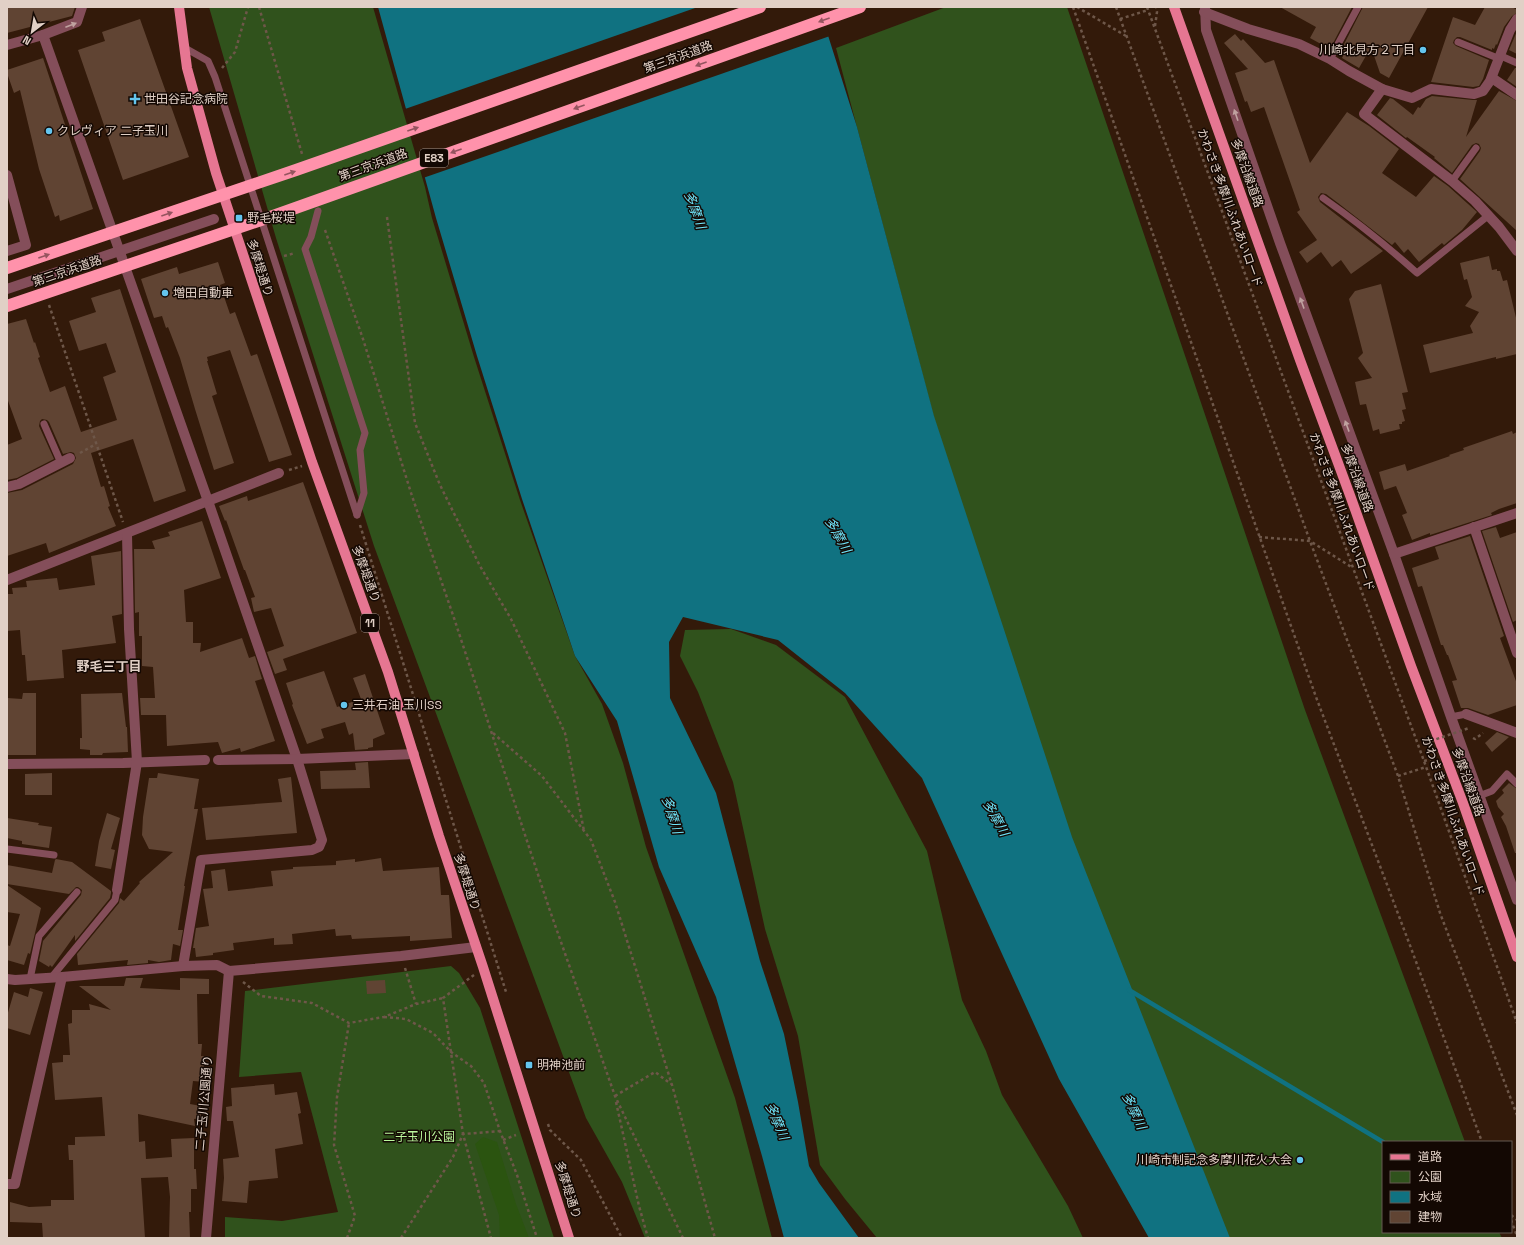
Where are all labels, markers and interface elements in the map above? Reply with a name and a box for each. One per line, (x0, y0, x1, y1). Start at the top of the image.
north arrow (12, 12, 52, 52)
one-way arrow (817, 17, 829, 23)
one-way arrow (65, 21, 77, 27)
text: N (20, 33, 34, 48)
street label: 第三京浜道路 (641, 37, 715, 77)
place label: 川崎北見方２丁目 (1319, 42, 1415, 58)
marker: 川崎北見方２丁目 (1418, 45, 1428, 55)
one-way arrow (695, 61, 707, 67)
place label: 世田谷記念病院 (144, 91, 228, 107)
marker: 世田谷記念病院 (129, 93, 141, 105)
one-way arrow (572, 104, 584, 110)
one-way arrow (1232, 108, 1238, 120)
place label: クレヴィア 二子玉川 (57, 123, 168, 139)
marker: クレヴィア 二子玉川 (44, 126, 54, 136)
one-way arrow (407, 126, 419, 132)
street label: かわさき多摩川ふれあいロード (1194, 126, 1266, 290)
street label: 多摩沿線道路 (1227, 136, 1267, 210)
street label: 第三京浜道路 (336, 145, 410, 185)
one-way arrow (450, 148, 462, 154)
road number: E83 (420, 149, 448, 167)
one-way arrow (285, 169, 297, 175)
water label: 多摩川 (680, 189, 710, 233)
place label: 野毛桜堤 (247, 210, 295, 226)
one-way arrow (161, 211, 173, 217)
marker: 野毛桜堤 (234, 213, 244, 223)
street label: 多摩堤通り (243, 237, 277, 299)
street label: 第三京浜道路 (30, 252, 104, 290)
one-way arrow (38, 253, 50, 259)
place label: 増田自動車 (173, 285, 233, 301)
marker: 増田自動車 (160, 288, 170, 298)
one-way arrow (1299, 297, 1305, 309)
one-way arrow (1343, 419, 1349, 431)
street label: かわさき多摩川ふれあいロード (1306, 430, 1378, 594)
street label: 多摩沿線道路 (1337, 441, 1377, 515)
water label: 多摩川 (821, 514, 856, 558)
street label: 多摩堤通り (348, 543, 384, 605)
road number: 11 (361, 614, 379, 632)
district label: 野毛三丁目 (76, 658, 142, 675)
place label: 三井石油 玉川SS (352, 697, 442, 713)
marker: 三井石油 玉川SS (339, 700, 349, 710)
street label: かわさき多摩川ふれあいロード (1418, 734, 1488, 898)
street label: 多摩沿線道路 (1448, 745, 1488, 819)
water label: 多摩川 (658, 794, 687, 838)
water label: 多摩川 (979, 797, 1014, 841)
street label: 多摩堤通り (450, 851, 484, 913)
street label: 二子玉川公園通り (192, 1054, 216, 1152)
place label: 明神池前 (537, 1057, 585, 1073)
marker: 明神池前 (524, 1060, 534, 1070)
water label: 多摩川 (1118, 1090, 1151, 1134)
water label: 多摩川 (762, 1100, 793, 1144)
park label: 二子玉川公園 (383, 1129, 455, 1145)
legend (1382, 1141, 1512, 1233)
text: 道路 (1418, 1149, 1442, 1165)
place label: 川崎市制記念多摩川花火大会 (1136, 1152, 1292, 1168)
marker: 川崎市制記念多摩川花火大会 (1295, 1155, 1305, 1165)
street label: 多摩堤通り (551, 1159, 585, 1221)
text: 公園 (1418, 1169, 1442, 1185)
text: 水域 (1418, 1189, 1442, 1205)
text: 建物 (1418, 1209, 1442, 1225)

